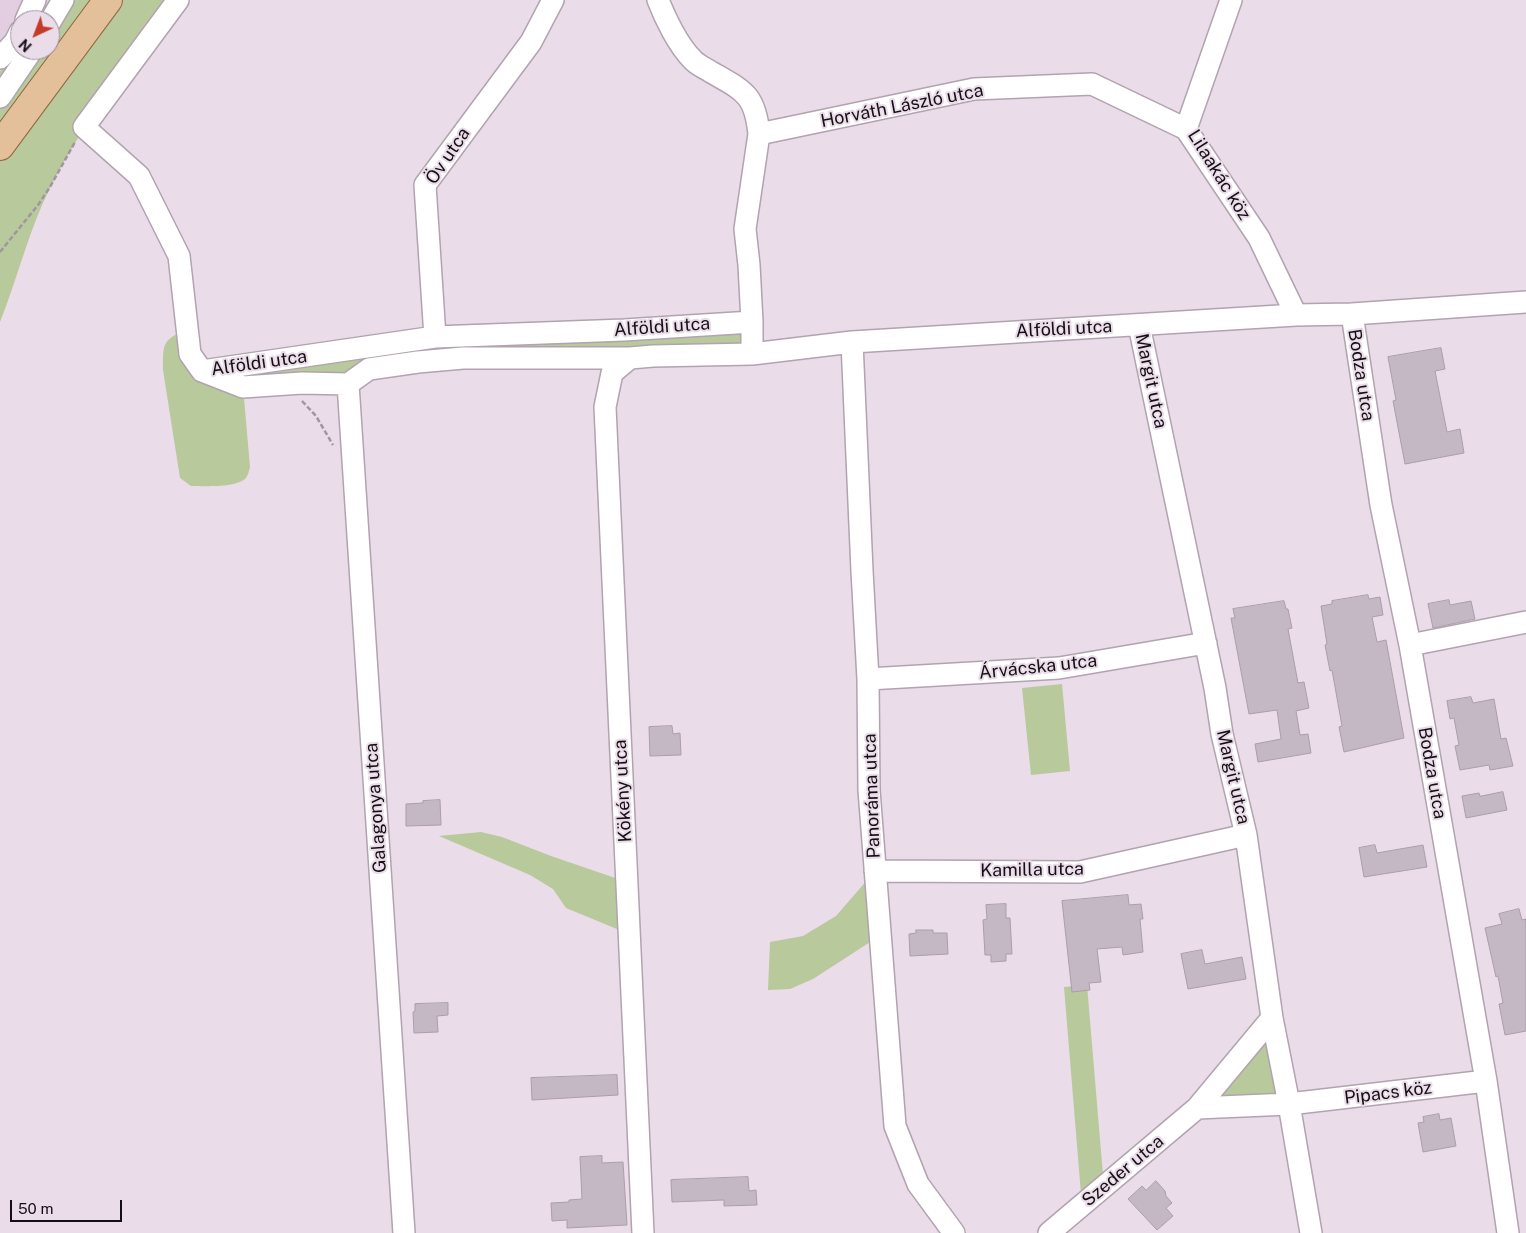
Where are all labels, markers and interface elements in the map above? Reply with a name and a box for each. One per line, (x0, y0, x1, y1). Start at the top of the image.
north arrow (10, 10, 60, 60)
text: N (16, 36, 35, 55)
street label: Horváth László utca (819, 80, 985, 132)
street label: Öv utca (421, 124, 475, 188)
street label: Lilaakác köz (1183, 126, 1255, 224)
street label: Alföldi utca (613, 313, 711, 341)
street label: Alföldi utca (1015, 316, 1113, 342)
street label: Bodza utca (1343, 327, 1379, 423)
street label: Margit utca (1130, 332, 1172, 430)
street label: Alföldi utca (210, 346, 308, 380)
street label: Árvácska utca (978, 650, 1098, 684)
street label: Bodza utca (1413, 725, 1451, 821)
street label: Margit utca (1212, 728, 1254, 826)
street label: Panoráma utca (859, 733, 885, 859)
street label: Kökény utca (610, 739, 636, 843)
street label: Galagonya utca (361, 742, 391, 874)
street label: Kamilla utca (980, 858, 1084, 882)
street label: Pipacs köz (1343, 1077, 1433, 1109)
street label: Szeder utca (1078, 1131, 1168, 1211)
scale bar (12, 1190, 125, 1222)
text: 50 m (18, 1200, 53, 1217)

